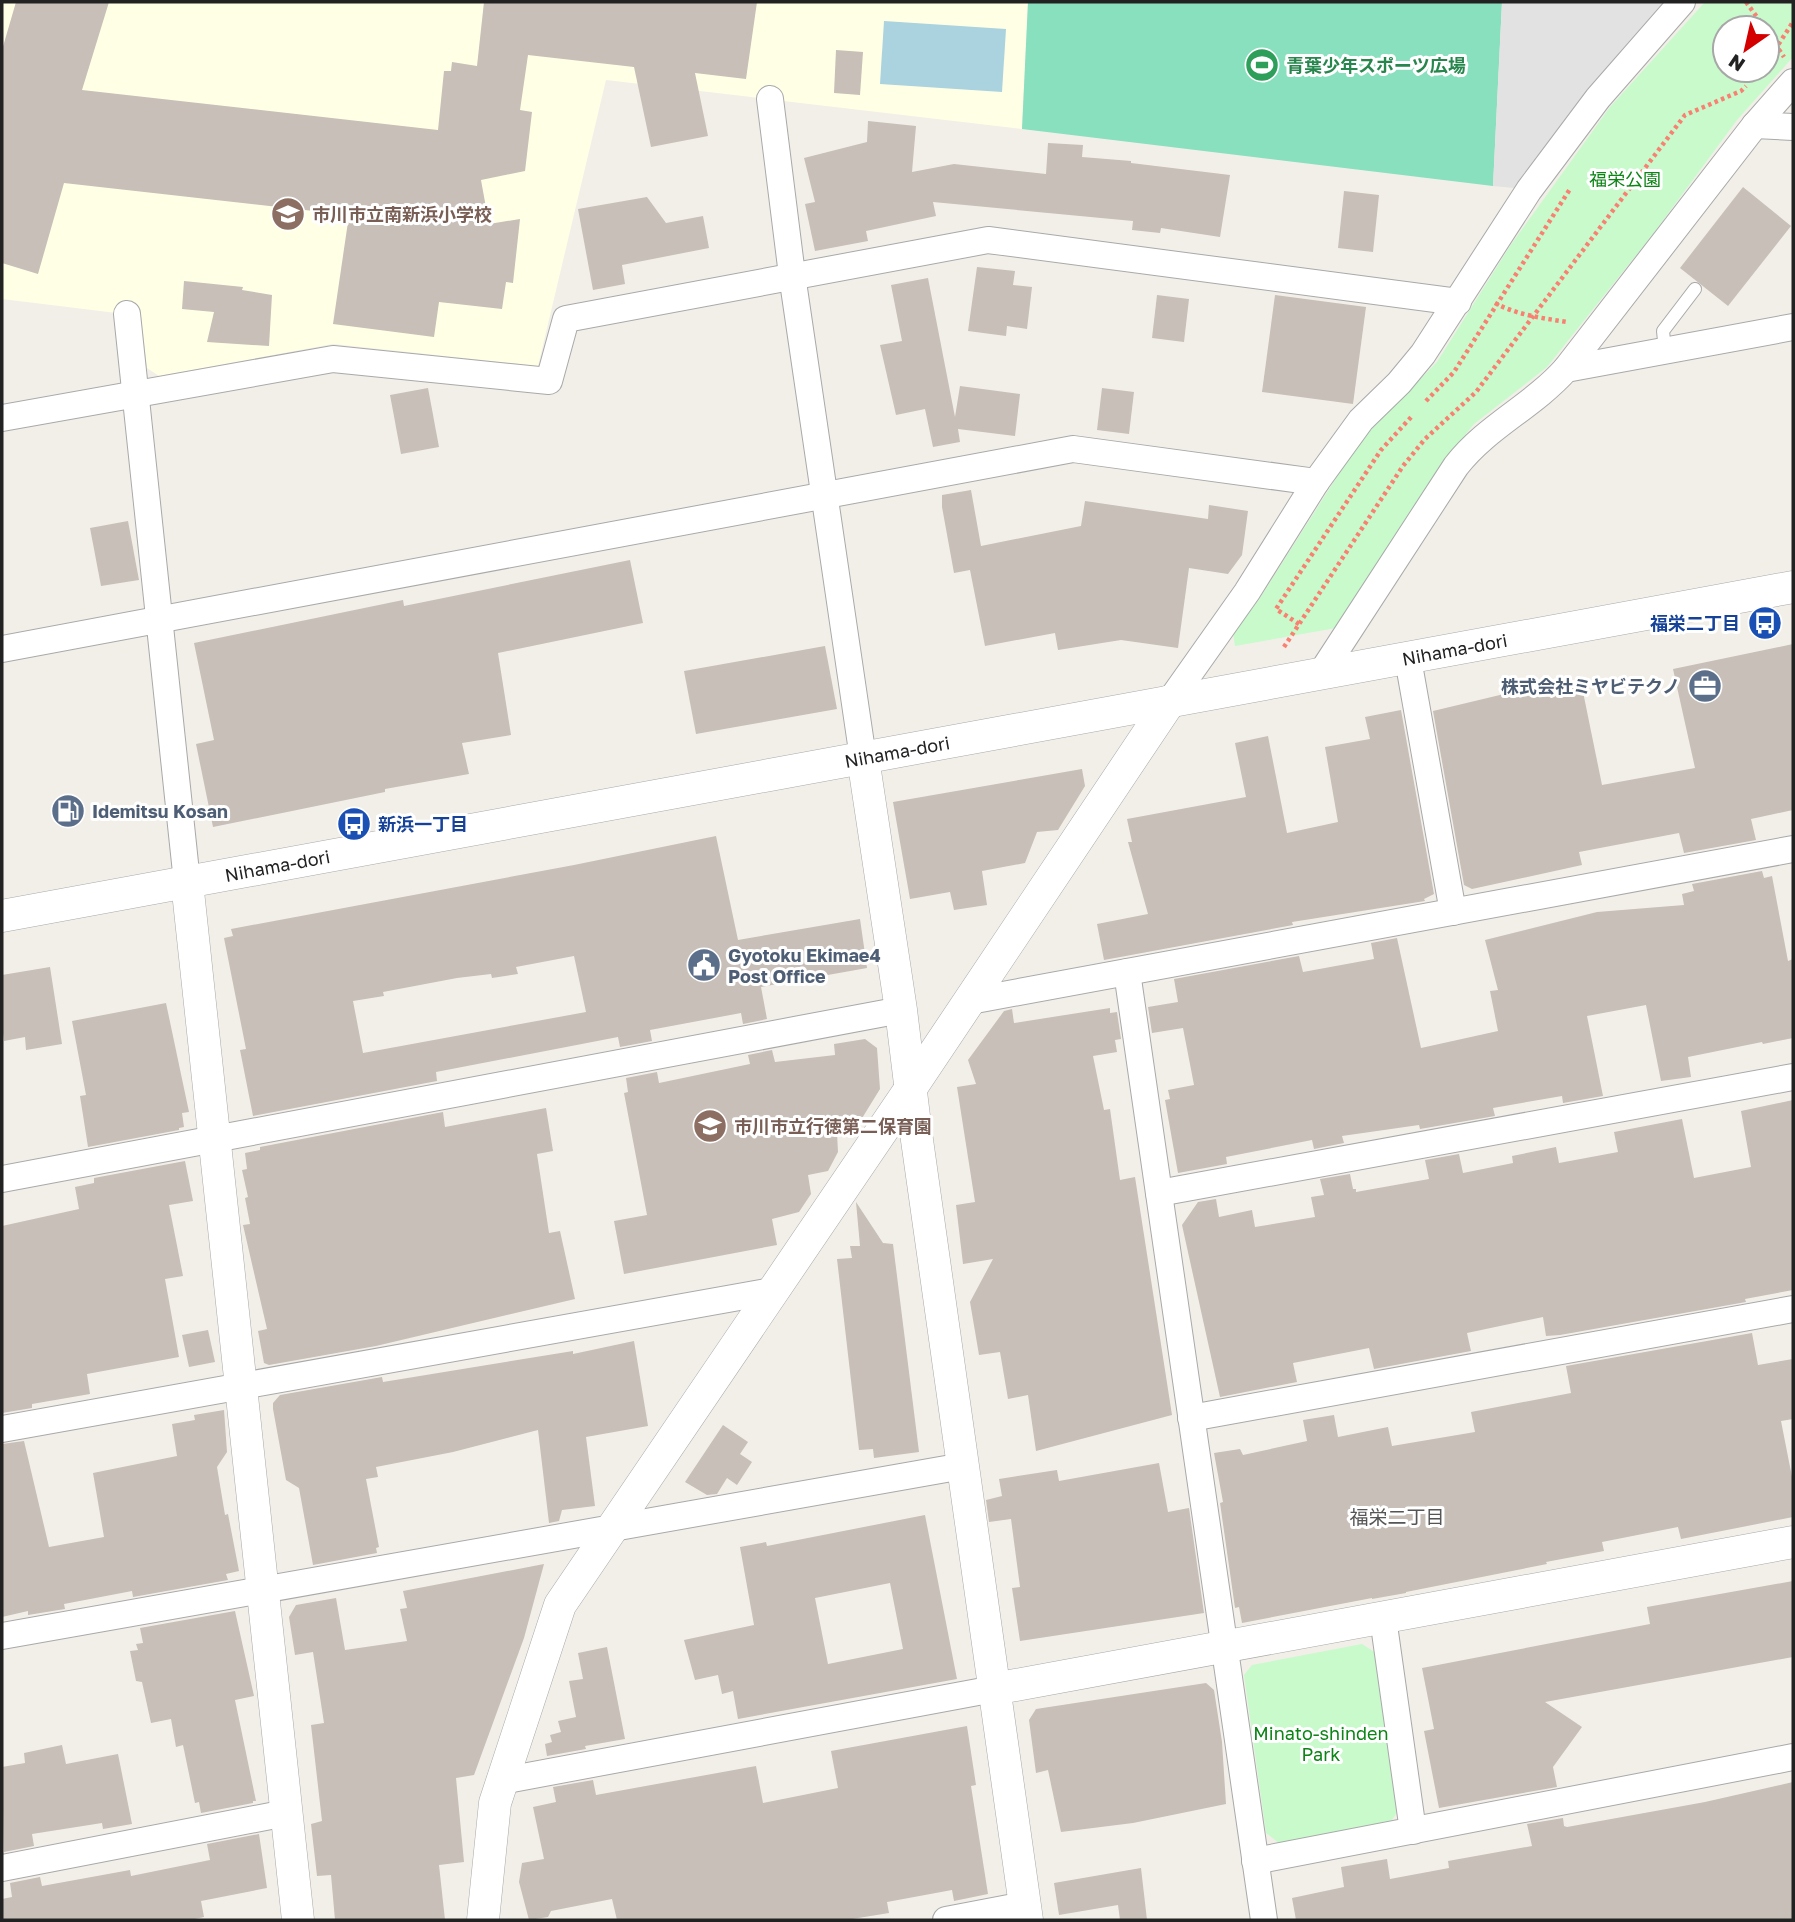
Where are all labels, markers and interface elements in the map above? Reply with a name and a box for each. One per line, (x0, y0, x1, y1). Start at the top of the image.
north arrow (1711, 14, 1781, 84)
sports icon: 青葉少年スポーツ広場 (1243, 46, 1281, 84)
text: N (1724, 50, 1749, 77)
place label: 青葉少年スポーツ広場 (1286, 54, 1466, 76)
park label: 福栄公園 (1589, 168, 1661, 190)
school or university icon: 市川市立南新浜小学校 (269, 195, 307, 233)
place label: 市川市立南新浜小学校 (312, 203, 492, 225)
bus stop icon: 福栄二丁目 (1746, 604, 1784, 642)
place label: 福栄二丁目 (1650, 612, 1740, 634)
street label: Nihama-dori (1400, 629, 1509, 670)
office icon: 株式会社ミヤビテクノ (1686, 667, 1724, 705)
place label: 株式会社ミヤビテクノ (1501, 675, 1680, 697)
street label: Nihama-dori (843, 731, 951, 772)
fuel station icon: Idemitsu Kosan (49, 792, 87, 830)
place label: Idemitsu Kosan (92, 800, 228, 822)
bus stop icon: 新浜一丁目 (335, 805, 373, 843)
place label: 新浜一丁目 (378, 813, 468, 835)
street label: Nihama-dori (223, 845, 332, 886)
place label: Gyotoku Ekimae4 Post Office (728, 944, 881, 987)
public building icon: Gyotoku Ekimae4 Post Office (685, 946, 723, 984)
school or university icon: 市川市立行徳第二保育園 (691, 1107, 729, 1145)
place label: 市川市立行徳第二保育園 (734, 1115, 932, 1137)
district label: 福栄二丁目 (1349, 1505, 1445, 1528)
park label: Minato-shinden Park (1253, 1722, 1389, 1765)

